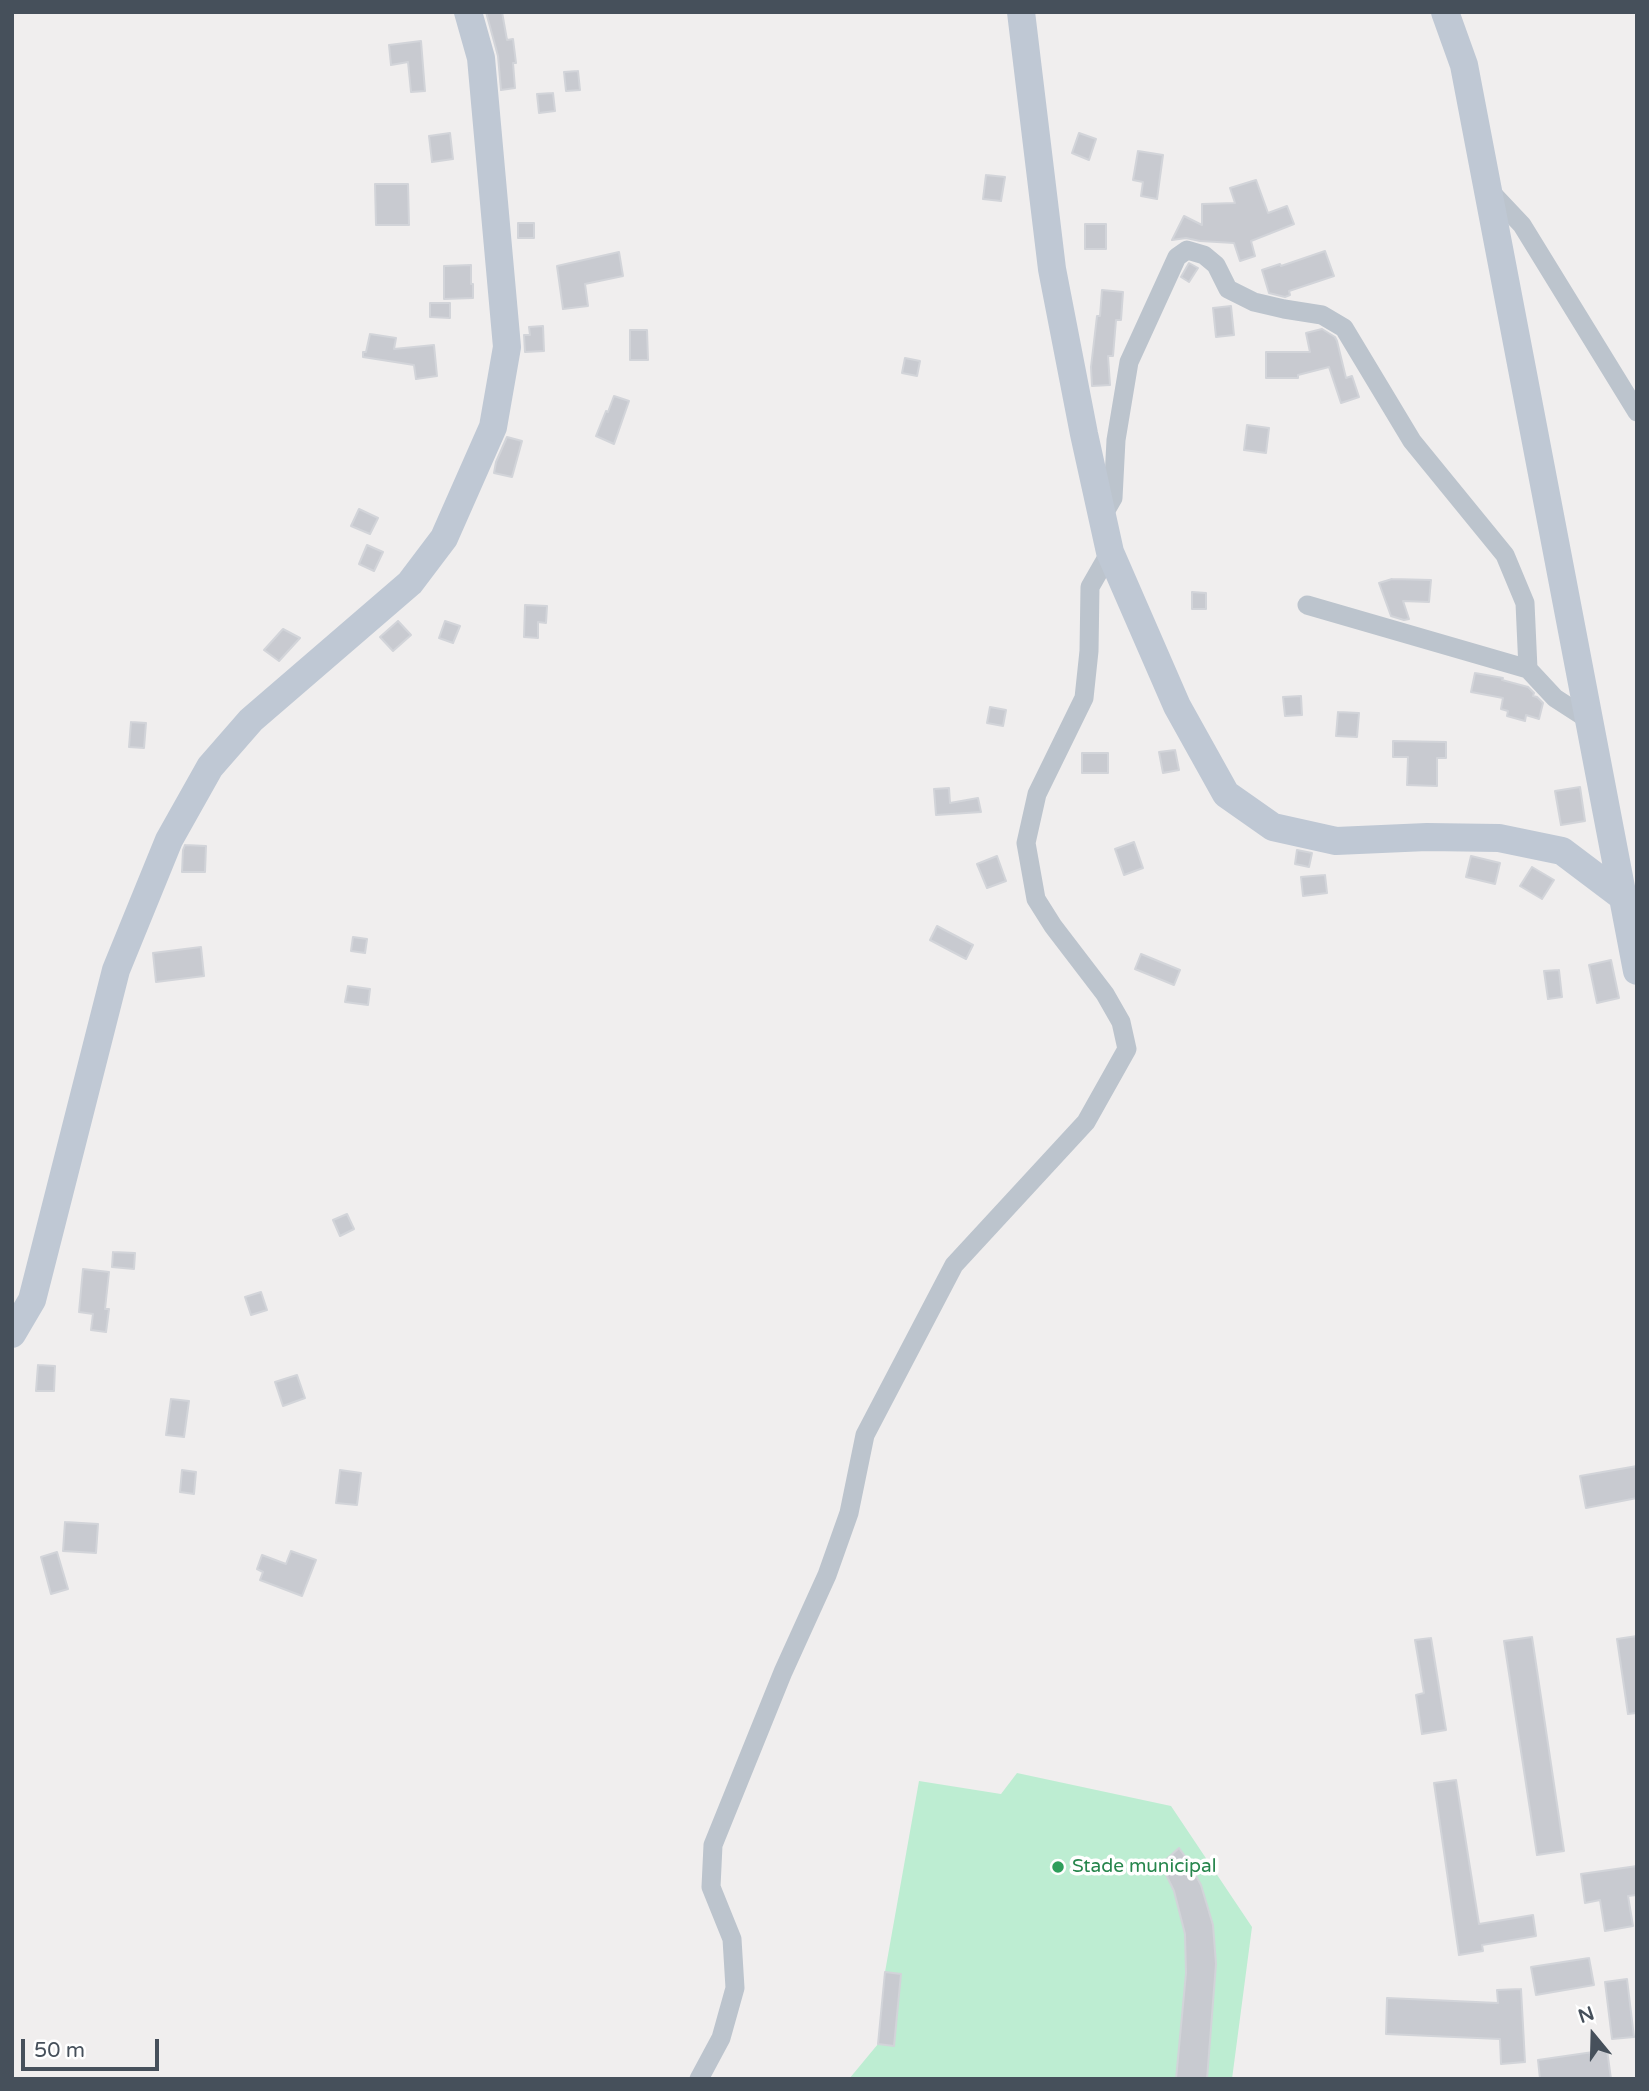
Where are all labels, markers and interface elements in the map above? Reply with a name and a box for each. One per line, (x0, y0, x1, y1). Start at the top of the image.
place label: Stade municipal (1072, 1856, 1216, 1878)
marker: Stade municipal (1050, 1859, 1066, 1875)
north arrow (1558, 2000, 1628, 2070)
text: N (1575, 2002, 1597, 2028)
scale bar (24, 2024, 163, 2068)
text: 50 m (34, 2038, 85, 2063)

